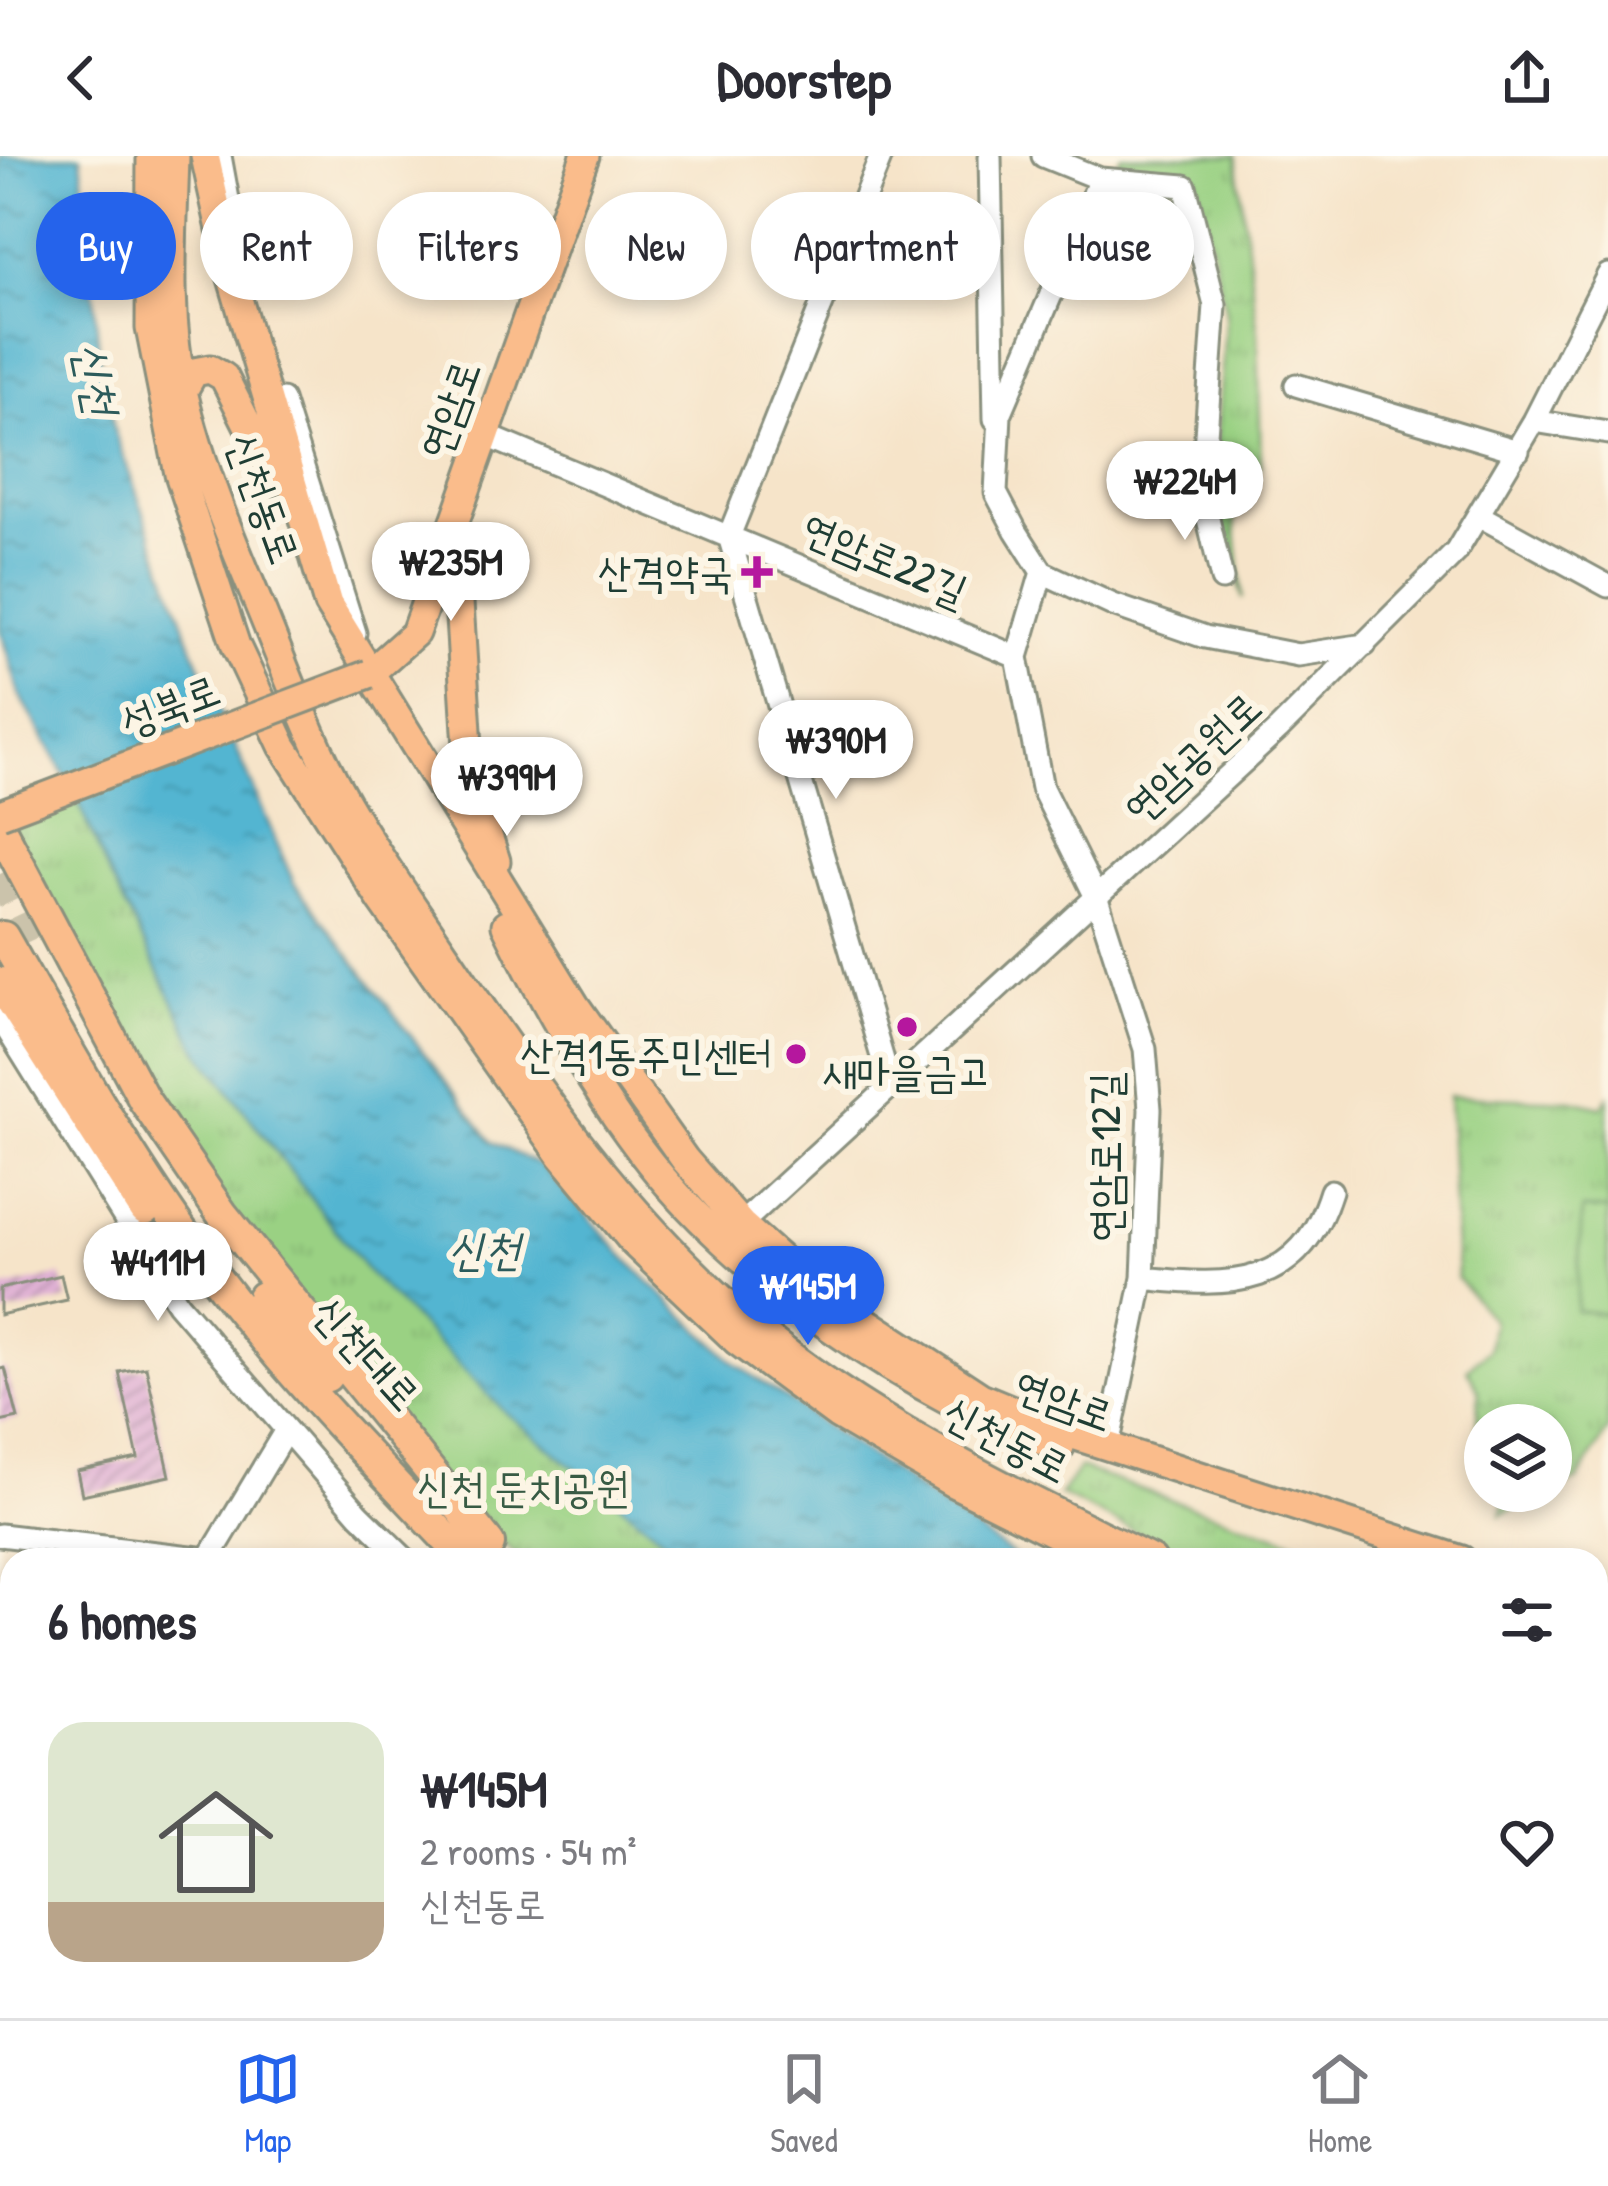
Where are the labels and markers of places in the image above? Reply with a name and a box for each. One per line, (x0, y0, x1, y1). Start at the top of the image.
pin: ₩224M (1101, 441, 1269, 543)
pin: ₩235M (367, 522, 535, 624)
place label: 산격약국 (598, 543, 733, 600)
marker: 산격약국 (744, 559, 770, 585)
pin: ₩390M (752, 700, 920, 802)
pin: ₩399M (423, 737, 591, 839)
marker: 새마을금고 (894, 1014, 920, 1040)
place label: 산격1동주민센터 (520, 1025, 772, 1082)
marker: 산격1동주민센터 (783, 1041, 809, 1067)
place label: 새마을금고 (823, 1042, 991, 1099)
pin: ₩411M (74, 1222, 242, 1324)
pin: ₩145M (724, 1246, 892, 1348)

